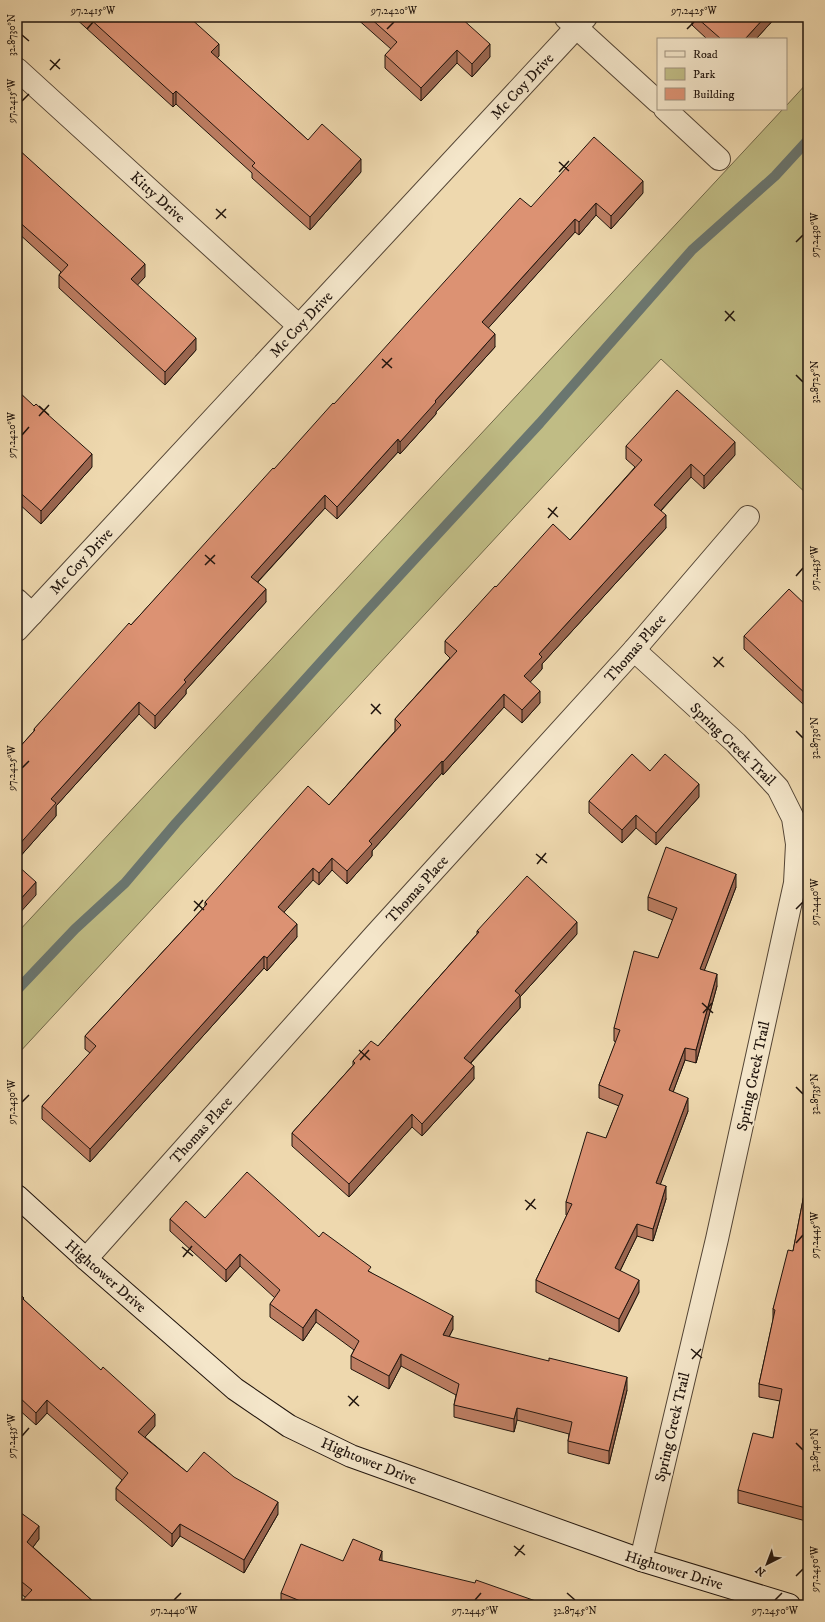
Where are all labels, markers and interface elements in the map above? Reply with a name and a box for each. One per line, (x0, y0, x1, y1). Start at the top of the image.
text: 97.2415°W (70, 5, 116, 17)
text: 97.2420°W (370, 5, 418, 17)
text: 97.2425°W (670, 5, 718, 17)
text: 32.8730°N (6, 14, 18, 56)
legend (657, 38, 787, 110)
text: Road (693, 47, 718, 62)
street label: Mc Coy Drive (487, 49, 558, 124)
text: Park (693, 67, 715, 82)
text: 97.2415°W (6, 78, 18, 124)
text: Building (693, 87, 734, 102)
street label: Kitty Drive (126, 168, 189, 227)
text: 97.2430°W (809, 212, 821, 258)
street label: Mc Coy Drive (266, 287, 337, 362)
text: 32.8725°N (809, 361, 821, 403)
text: 97.2420°W (6, 411, 18, 459)
street label: Mc Coy Drive (46, 524, 117, 599)
text: 97.2435°W (809, 545, 821, 591)
street label: Thomas Place (600, 610, 670, 686)
street label: Spring Creek Trail (686, 699, 780, 790)
text: 32.8730°N (809, 717, 821, 759)
text: 97.2425°W (6, 744, 18, 792)
street label: Thomas Place (382, 852, 453, 927)
text: 97.2440°W (809, 878, 821, 926)
street label: Spring Creek Trail (733, 1019, 775, 1133)
text: 32.8735°N (809, 1073, 821, 1115)
text: 97.2430°W (6, 1079, 18, 1125)
street label: Thomas Place (166, 1093, 237, 1168)
text: 97.2445°W (809, 1211, 821, 1259)
street label: Hightower Drive (61, 1236, 150, 1317)
street label: Spring Creek Trail (651, 1370, 694, 1484)
text: 97.2435°W (6, 1413, 18, 1459)
text: 32.8740°N (809, 1428, 821, 1472)
street label: Hightower Drive (318, 1434, 419, 1489)
north arrow (747, 1544, 787, 1584)
text: 97.2450°W (809, 1545, 821, 1593)
street label: Hightower Drive (622, 1547, 725, 1594)
text: N (753, 1562, 769, 1579)
text: 97.2440°W (150, 1605, 198, 1617)
text: 97.2445°W (451, 1605, 499, 1617)
text: 32.8745°N (553, 1605, 597, 1617)
text: 97.2450°W (751, 1605, 799, 1617)

